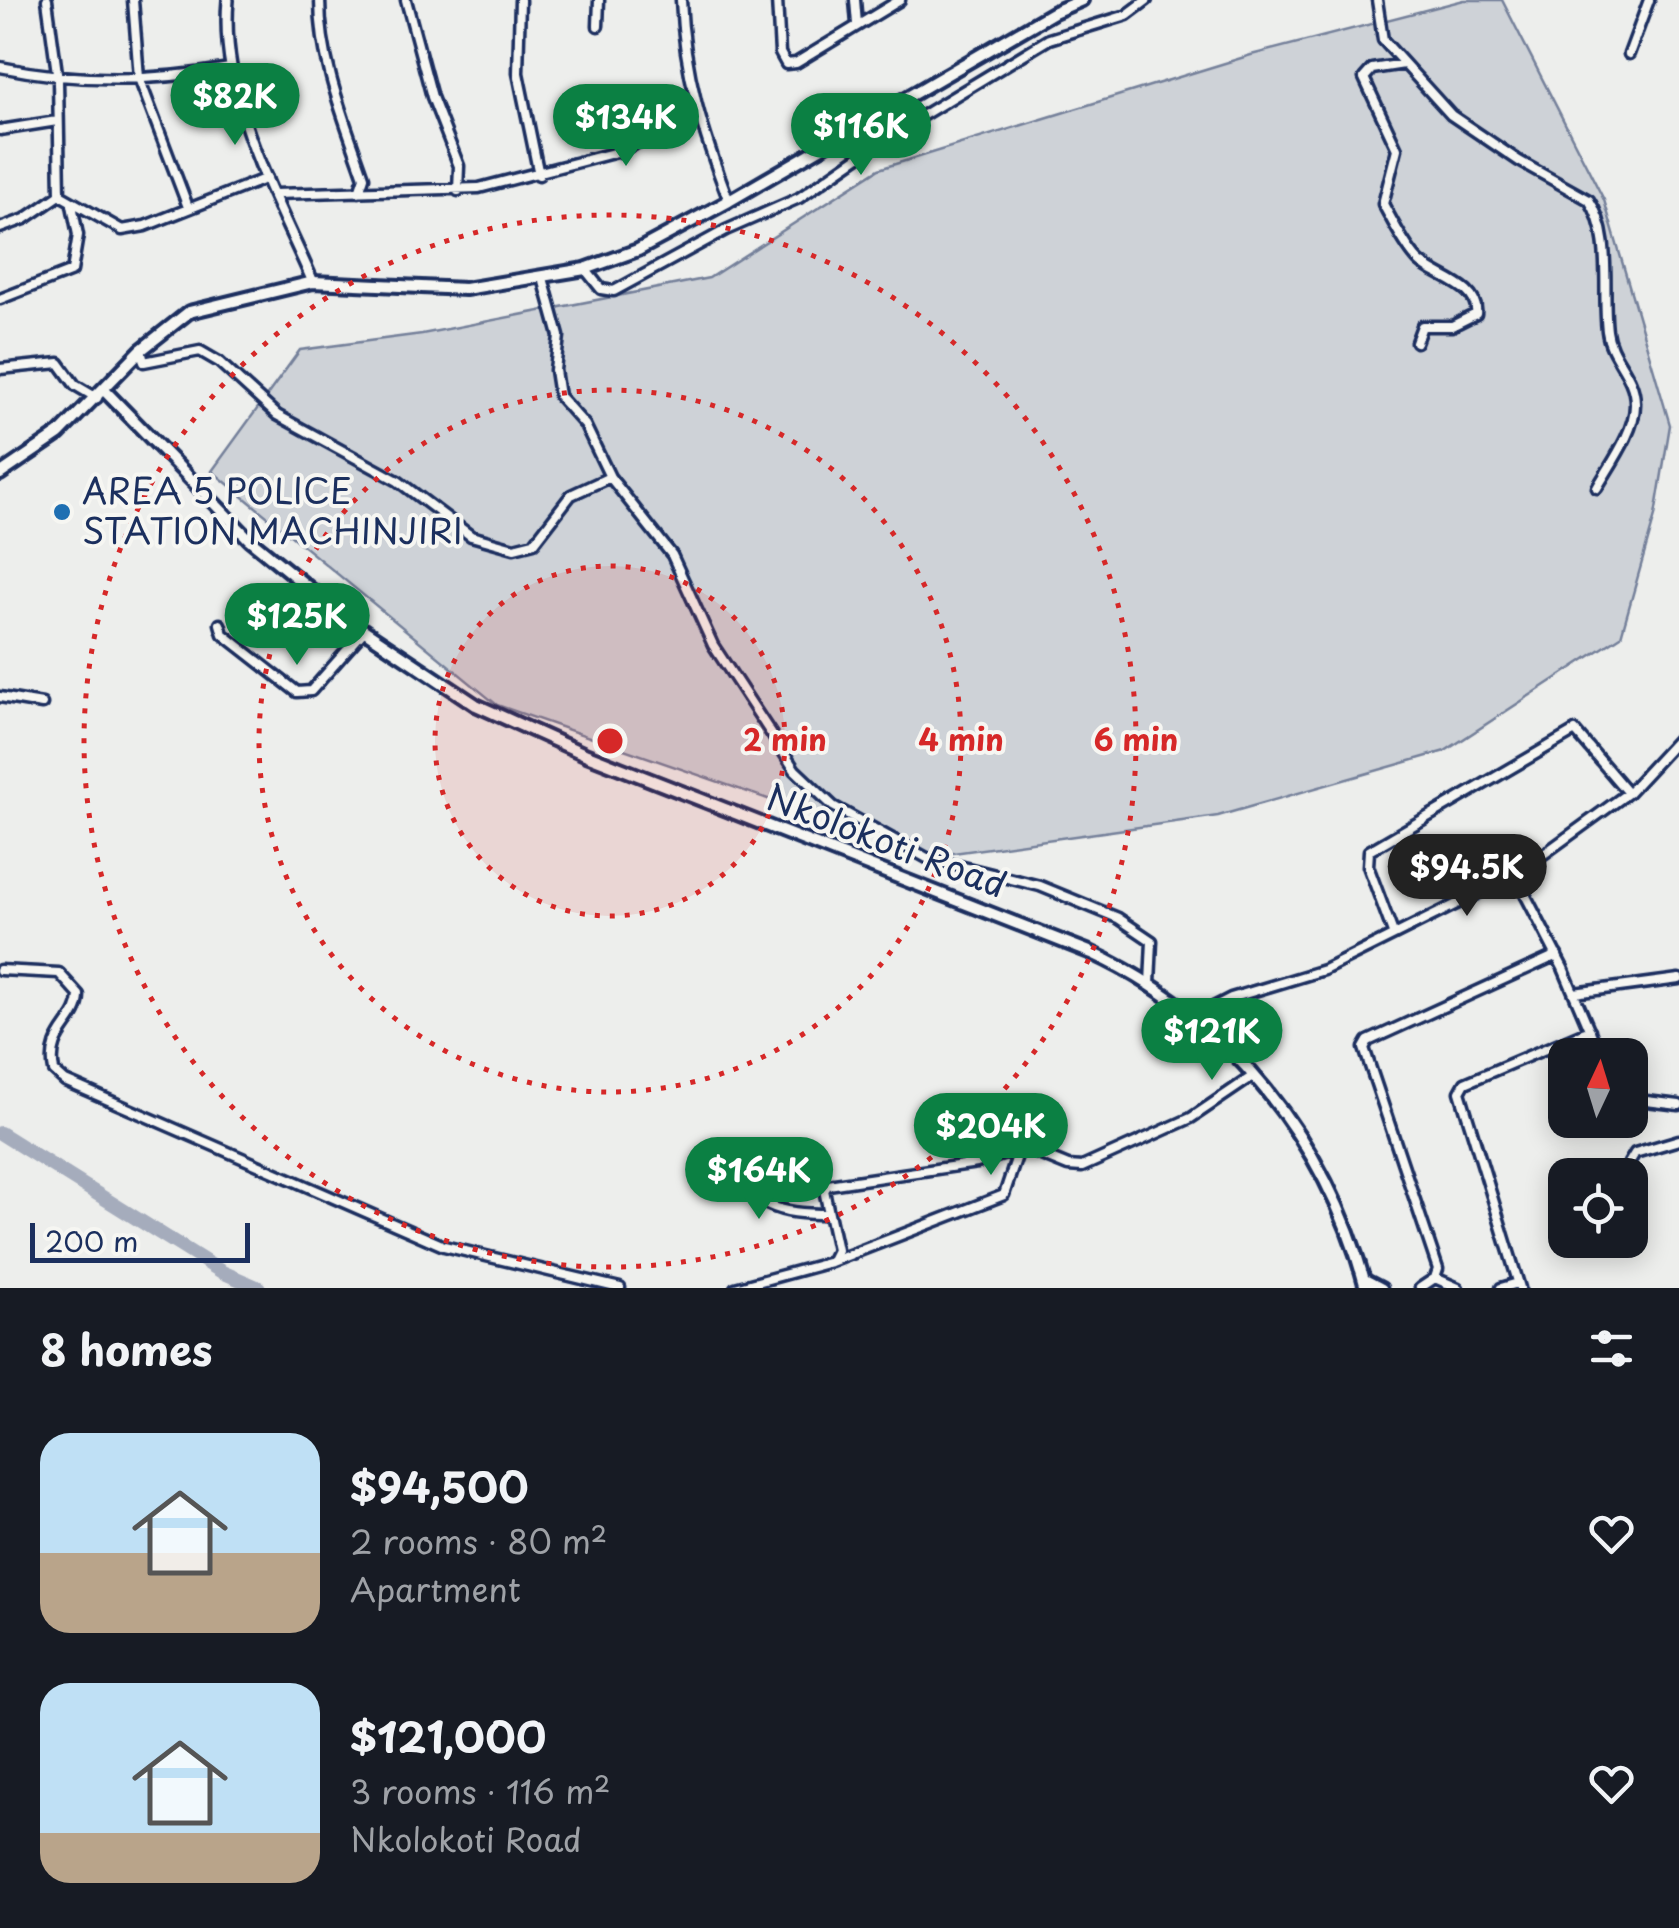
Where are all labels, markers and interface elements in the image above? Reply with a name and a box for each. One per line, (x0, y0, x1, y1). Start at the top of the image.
pin: $82K (176, 63, 294, 148)
text: $82K (193, 71, 277, 119)
pin: $134K (556, 84, 696, 169)
text: $134K (575, 92, 677, 140)
pin: $116K (791, 93, 931, 178)
text: $116K (813, 101, 909, 149)
place label: AREA 5 POLICE STATION MACHINJIRI (82, 463, 463, 556)
marker: AREA 5 POLICE STATION MACHINJIRI (51, 501, 73, 523)
pin: $125K (227, 583, 367, 668)
text: $125K (247, 591, 347, 639)
text: 2 min (743, 716, 827, 761)
text: 4 min (918, 716, 1004, 761)
text: 6 min (1094, 716, 1178, 761)
centre of rings (592, 723, 628, 759)
street label: Nkolokoti Road (759, 769, 1015, 910)
pin: $94.5K (1386, 834, 1548, 919)
text: $94.5K (1410, 842, 1524, 890)
pin: $121K (1142, 998, 1282, 1083)
text: $121K (1163, 1006, 1261, 1054)
north arrow (1548, 1038, 1648, 1138)
map controls (1548, 1038, 1648, 1258)
pin: $204K (921, 1093, 1061, 1178)
text: $204K (936, 1101, 1046, 1149)
pin: $164K (689, 1137, 829, 1222)
text: $164K (707, 1145, 811, 1193)
button: locate (1548, 1158, 1648, 1258)
scale bar (30, 1218, 250, 1262)
text: 200 m (45, 1219, 138, 1262)
text: 8 homes (40, 1317, 213, 1380)
icon: filters (1584, 1321, 1639, 1376)
text: $94,500 (350, 1454, 529, 1517)
icon: home (120, 1473, 240, 1593)
icon: heart (1584, 1506, 1639, 1561)
text: 2 rooms · 80 m² (350, 1517, 607, 1565)
text: Apartment (350, 1565, 521, 1613)
text: $121,000 (350, 1704, 546, 1767)
icon: home (120, 1723, 240, 1843)
icon: heart (1584, 1756, 1639, 1811)
text: 3 rooms · 116 m² (350, 1767, 611, 1815)
text: Nkolokoti Road (350, 1815, 582, 1863)

